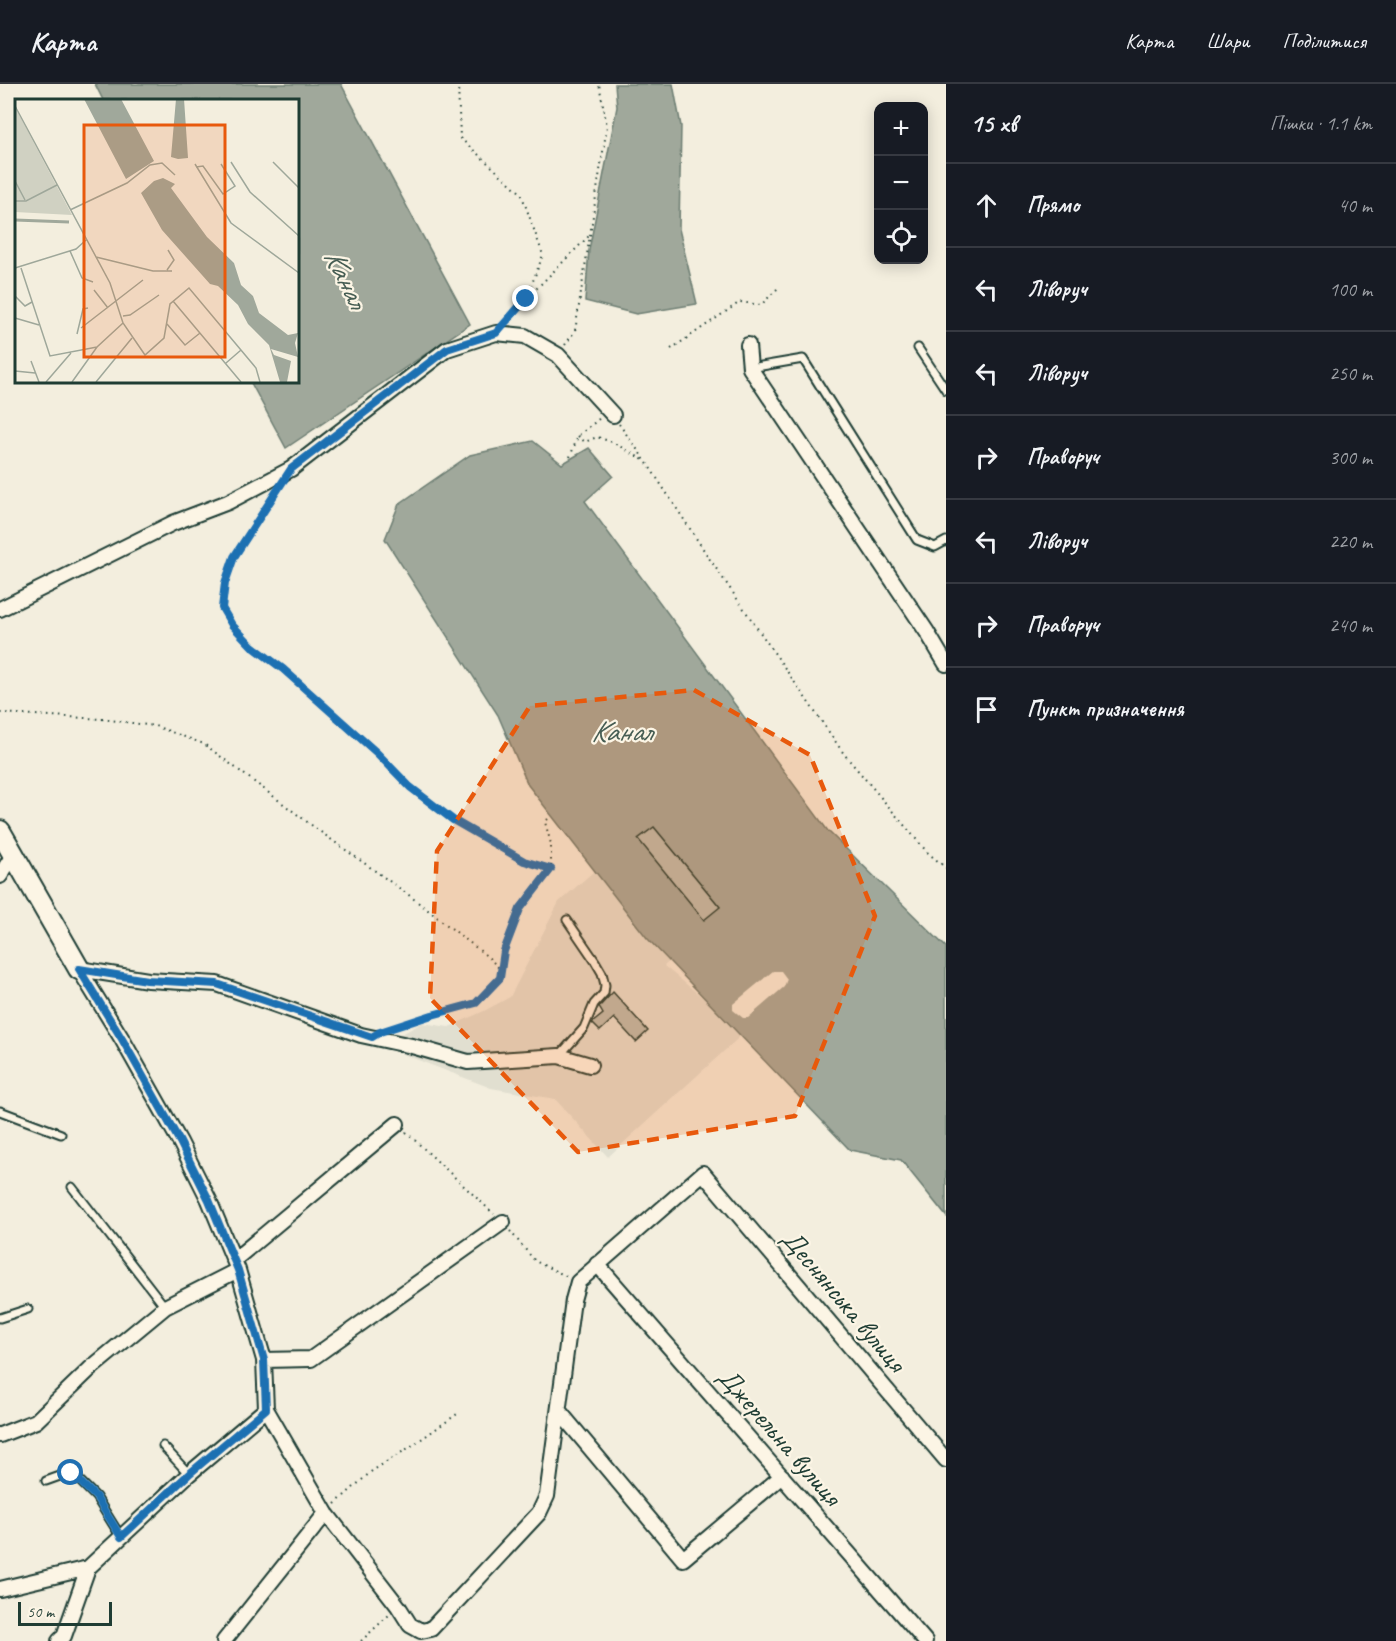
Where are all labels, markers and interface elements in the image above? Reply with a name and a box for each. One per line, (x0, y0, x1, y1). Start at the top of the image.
text: Карта (30, 24, 97, 59)
text: Карта (1125, 28, 1173, 54)
text: Шари (1206, 28, 1250, 54)
text: Поділитися (1283, 28, 1366, 54)
inset map (15, 99, 298, 382)
map controls (874, 102, 928, 264)
button: + (874, 102, 928, 156)
text: 15 хв (970, 107, 1017, 140)
text: Пішки · 1.1 km (1270, 111, 1372, 136)
button: − (874, 156, 928, 210)
icon: ahead (970, 189, 1003, 222)
text: Прямо (1027, 191, 1079, 219)
text: 40 m (1338, 193, 1372, 218)
button: locate (874, 210, 928, 264)
water label: Канал (316, 243, 378, 317)
icon: left (970, 273, 1003, 306)
text: Ліворуч (1027, 275, 1087, 303)
text: 100 m (1329, 277, 1372, 302)
route end (512, 285, 538, 311)
icon: left (970, 357, 1003, 390)
text: Ліворуч (1027, 359, 1087, 387)
text: 250 m (1329, 361, 1372, 386)
icon: right (970, 441, 1003, 474)
text: Праворуч (1027, 443, 1099, 471)
text: 300 m (1329, 445, 1372, 470)
icon: left (970, 525, 1003, 558)
text: Ліворуч (1027, 527, 1087, 555)
text: 220 m (1329, 529, 1372, 554)
icon: right (970, 609, 1003, 642)
text: Праворуч (1027, 611, 1099, 639)
text: 240 m (1329, 613, 1372, 638)
icon: arrive (970, 693, 1003, 726)
text: Пункт призначення (1027, 695, 1184, 723)
water label: Канал (591, 712, 655, 750)
street label: Деснянська вулиця (774, 1221, 916, 1381)
street label: Джерельна вулиця (710, 1360, 851, 1514)
route start (57, 1459, 83, 1485)
scale bar (18, 1599, 112, 1626)
text: 50 m (27, 1602, 54, 1622)

